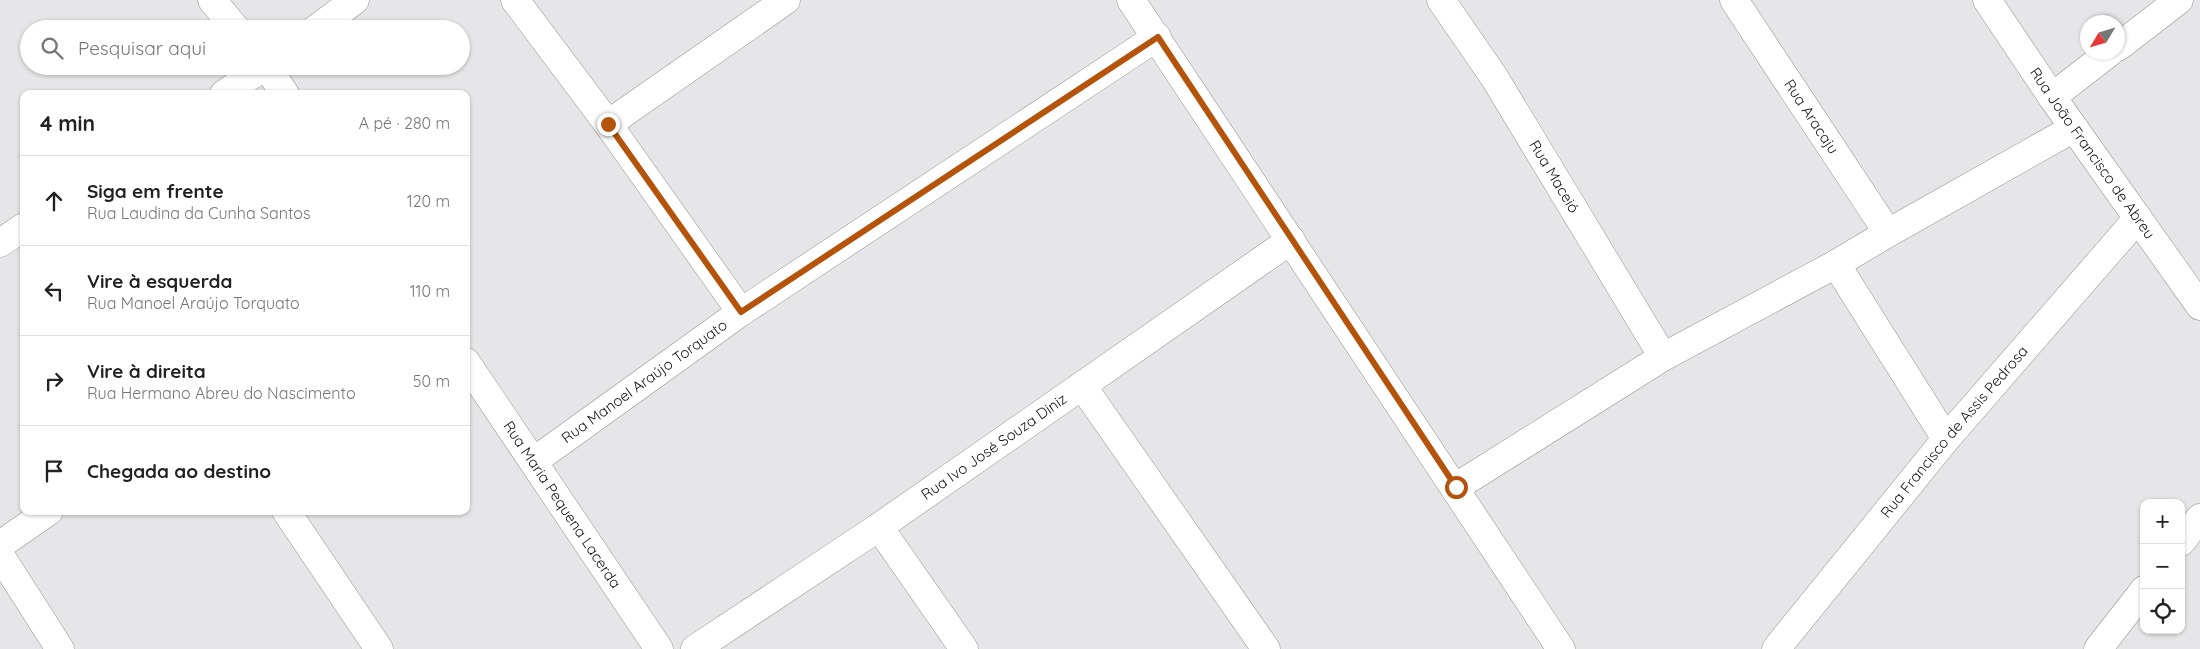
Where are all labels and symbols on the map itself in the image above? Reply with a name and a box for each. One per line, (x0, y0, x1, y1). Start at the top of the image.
north arrow (2080, 15, 2125, 60)
street label: Rua João Francisco de Abreu (2026, 64, 2159, 242)
street label: Rua Aracaju (1780, 76, 1843, 157)
route end (597, 113, 620, 136)
street label: Rua Maceió (1525, 137, 1584, 216)
street label: Rua Manoel Araújo Torquato (558, 315, 731, 447)
street label: Rua Francisco de Assis Pedrosa (1876, 341, 2032, 522)
street label: Rua Ivo José Souza Diniz (917, 389, 1070, 504)
street label: Rua Maria Pequena Lacerda (499, 417, 625, 592)
route start (1445, 476, 1468, 499)

